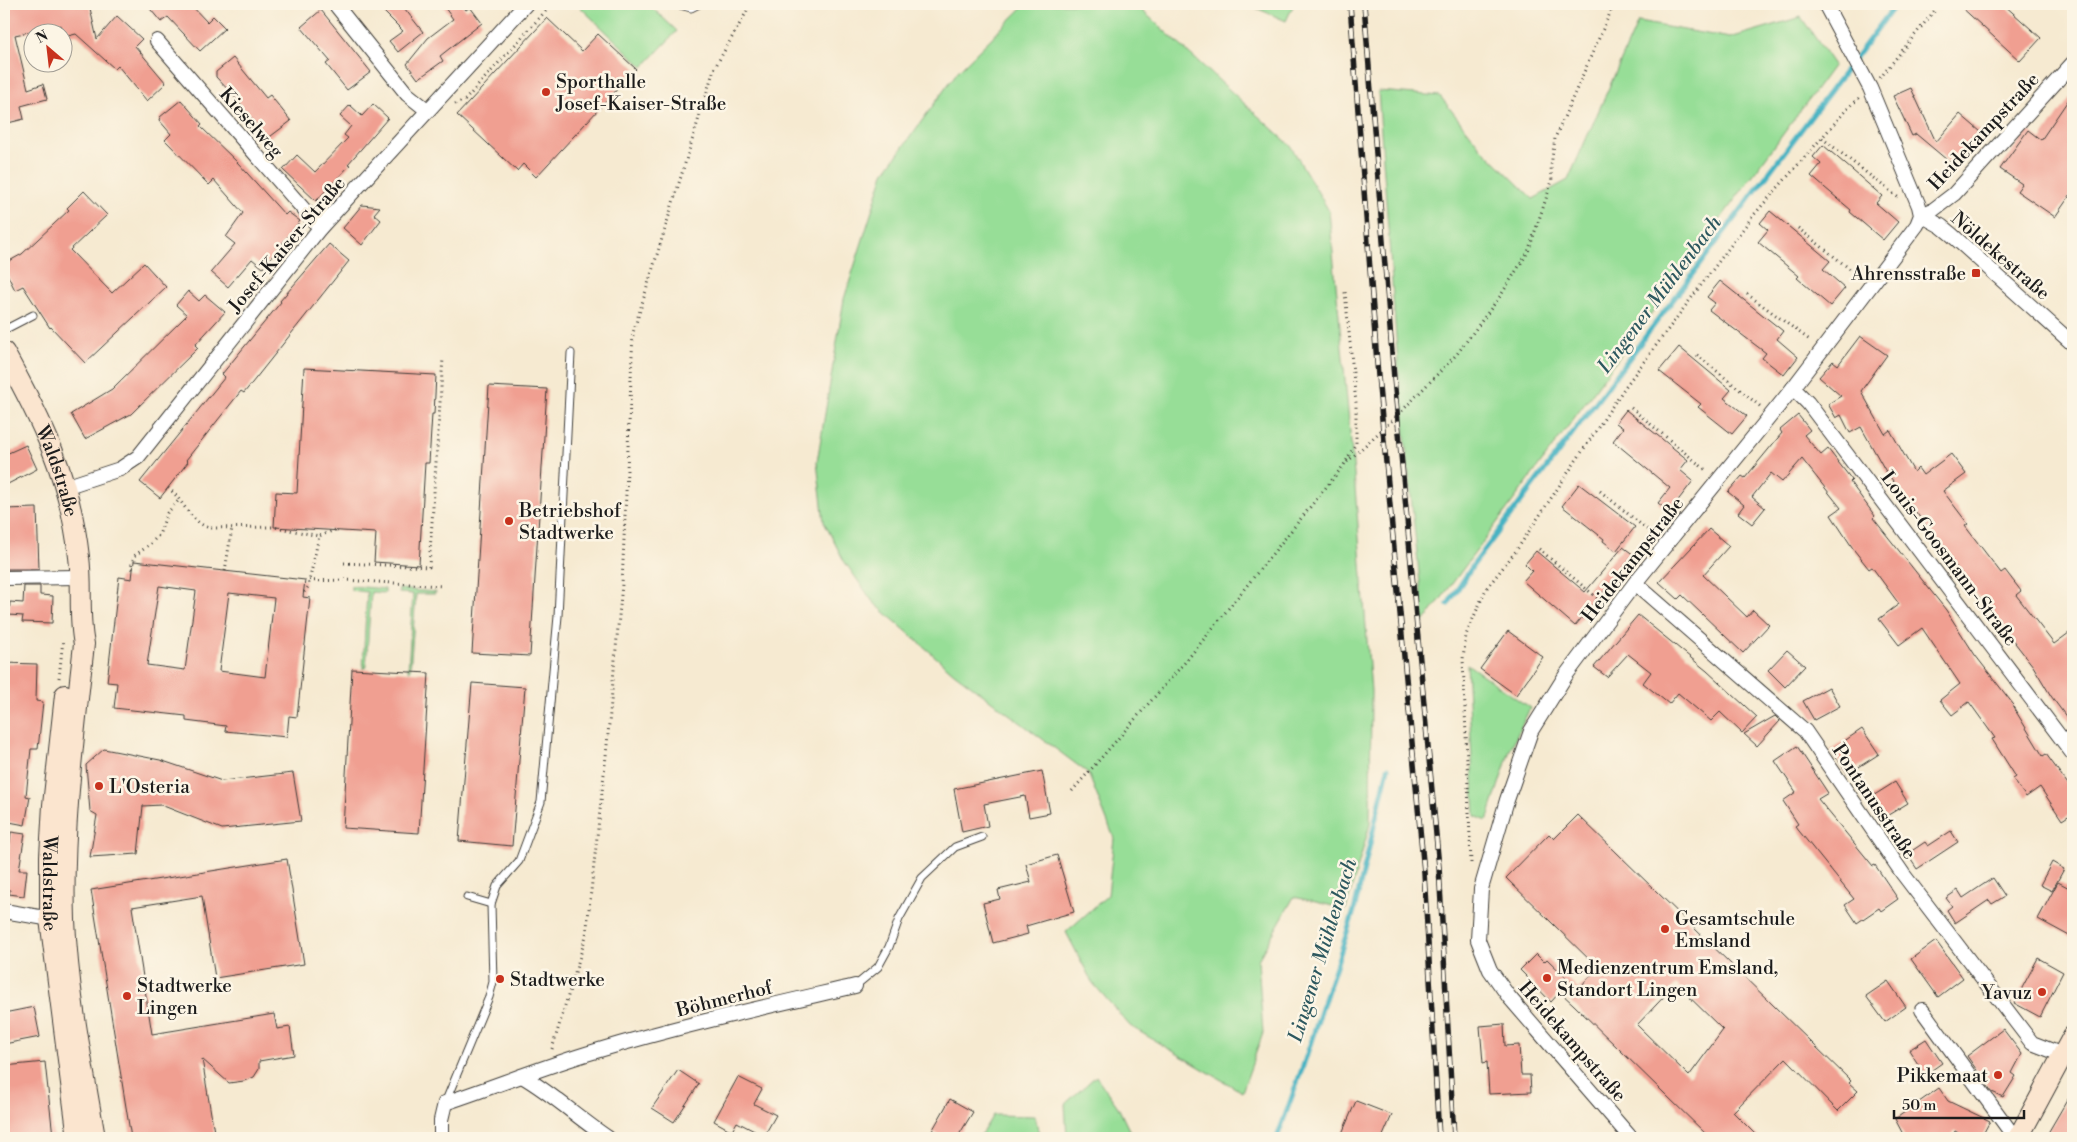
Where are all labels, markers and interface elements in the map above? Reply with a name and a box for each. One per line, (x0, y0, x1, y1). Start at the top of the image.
north arrow (22, 22, 72, 72)
text: N (33, 27, 51, 48)
street label: Heidekampstraße (1923, 68, 2044, 196)
place label: Sporthalle Josef-Kaiser-Straße (555, 70, 726, 116)
street label: Kieselweg (214, 82, 289, 163)
marker: Sporthalle Josef-Kaiser-Straße (540, 86, 552, 98)
street label: Josef-Kaiser-Straße (222, 172, 351, 318)
street label: Nöldekestraße (1946, 206, 2055, 305)
water label: Lingener Mühlenbach (1592, 211, 1728, 379)
place label: Ahrensstraße (1850, 262, 1966, 286)
marker: Ahrensstraße (1970, 267, 1982, 279)
street label: Waldstraße (30, 421, 83, 519)
street label: Louis-Goosmann-Straße (1876, 466, 2023, 651)
street label: Heidekampstraße (1576, 492, 1689, 627)
place label: Betriebshof Stadtwerke (518, 499, 622, 545)
marker: Betriebshof Stadtwerke (503, 515, 515, 527)
street label: Pontanusstraße (1827, 739, 1922, 864)
place label: L'Osteria (109, 775, 190, 799)
marker: L'Osteria (93, 780, 105, 792)
street label: Waldstraße (37, 834, 62, 932)
water label: Lingener Mühlenbach (1283, 855, 1363, 1046)
place label: Gesamtschule Emsland (1675, 907, 1795, 953)
marker: Gesamtschule Emsland (1659, 923, 1671, 935)
place label: Medienzentrum Emsland, Standort Lingen (1557, 956, 1778, 1002)
place label: Stadtwerke (510, 968, 605, 992)
marker: Medienzentrum Emsland, Standort Lingen (1541, 972, 1553, 984)
marker: Stadtwerke (494, 973, 506, 985)
place label: Stadtwerke Lingen (137, 974, 232, 1020)
street label: Böhmerhof (673, 975, 776, 1023)
street label: Heidekampstraße (1513, 976, 1631, 1107)
place label: Yavuz (1981, 981, 2032, 1005)
marker: Yavuz (2036, 986, 2048, 998)
marker: Stadtwerke Lingen (121, 990, 133, 1002)
place label: Pikkemaat (1897, 1064, 1988, 1088)
marker: Pikkemaat (1992, 1069, 2004, 1081)
scale bar (1894, 1087, 2024, 1119)
text: 50 m (1902, 1096, 1936, 1115)

